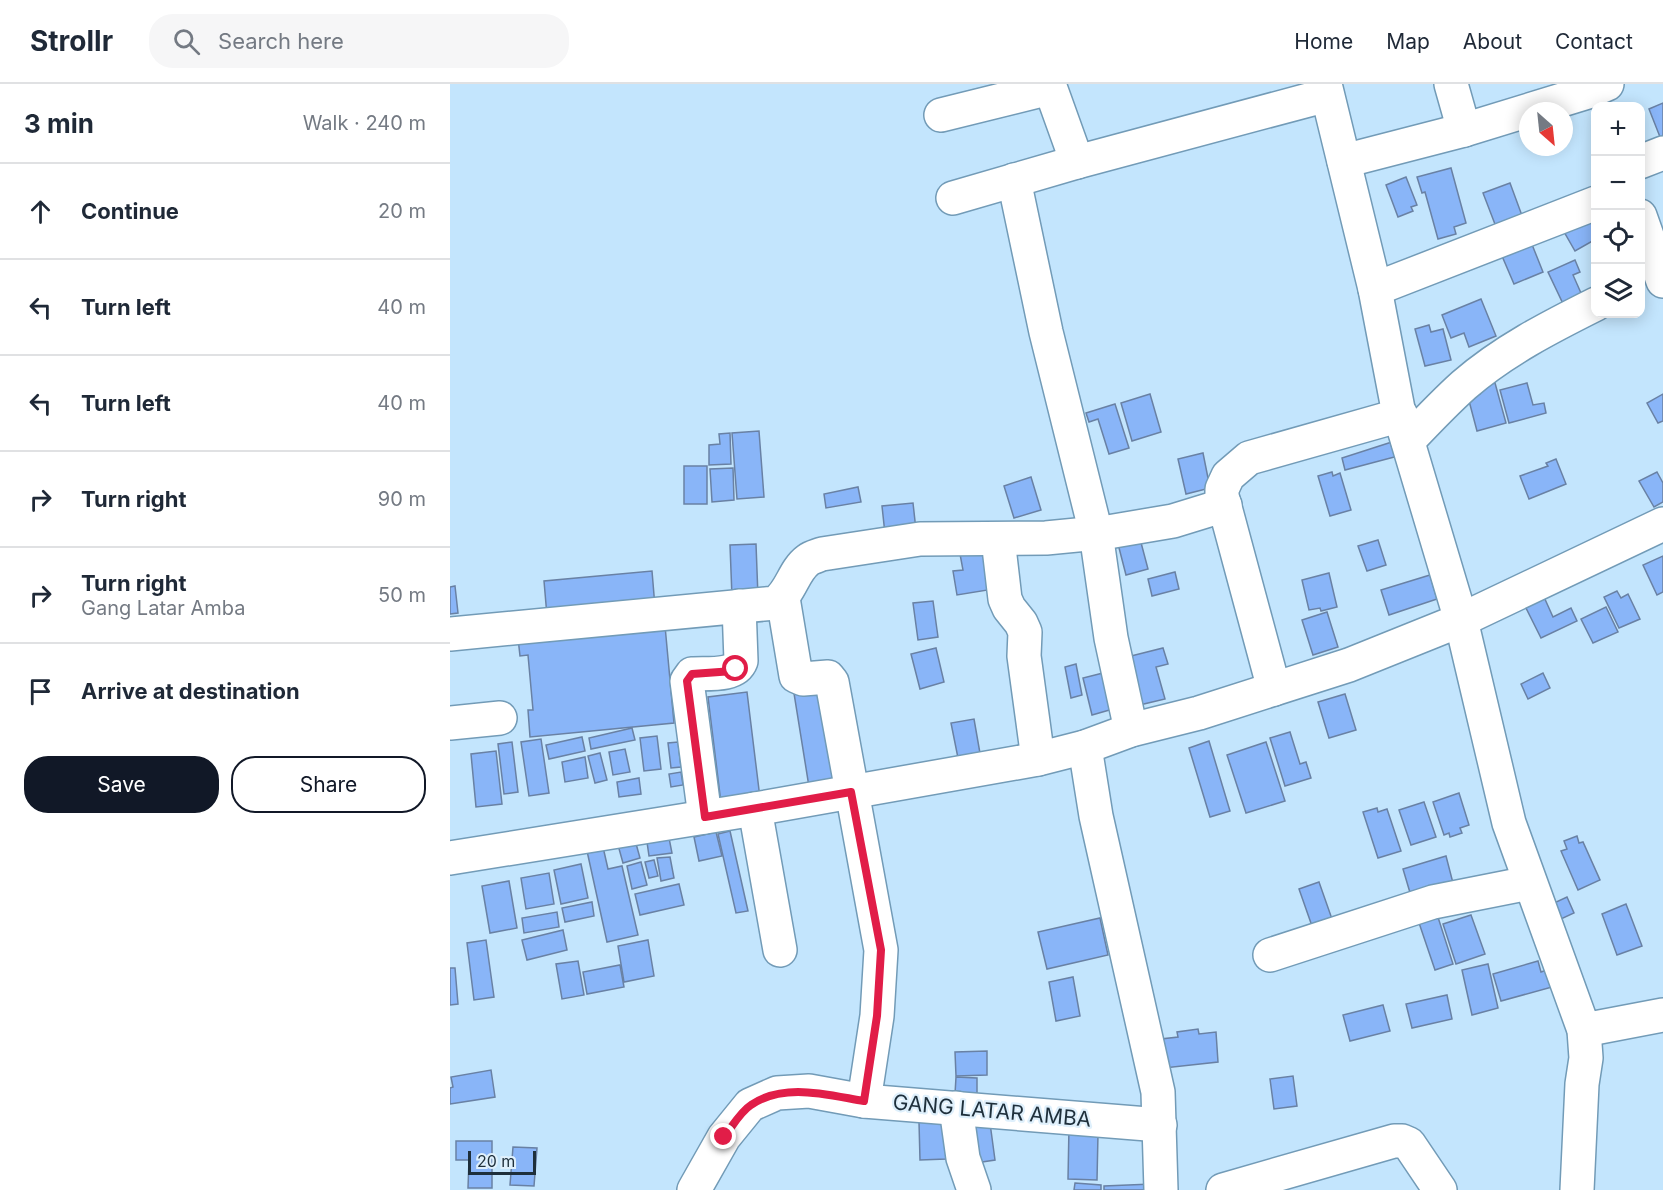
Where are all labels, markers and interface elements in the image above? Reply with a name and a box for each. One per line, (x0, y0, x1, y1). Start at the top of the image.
search box (149, 14, 569, 68)
text: Strollr (30, 24, 113, 58)
icon: search (170, 25, 203, 58)
text: Search here (218, 28, 344, 54)
text: Home (1294, 29, 1353, 54)
text: Map (1386, 29, 1430, 54)
text: About (1463, 29, 1522, 54)
text: Contact (1555, 29, 1633, 54)
north arrow (1519, 102, 1573, 156)
map controls (1591, 102, 1645, 318)
button: + (1591, 102, 1645, 156)
text: 3 min (24, 108, 94, 139)
text: Walk · 240 m (303, 111, 426, 135)
button: − (1591, 156, 1645, 210)
icon: ahead (24, 195, 57, 228)
text: Continue (81, 198, 179, 224)
text: 20 m (378, 199, 426, 223)
button: locate (1591, 210, 1645, 264)
button: layers (1591, 264, 1645, 318)
icon: left (24, 291, 57, 324)
text: Turn left (81, 294, 171, 320)
text: 40 m (377, 295, 426, 319)
icon: left (24, 387, 57, 420)
text: Turn left (81, 390, 171, 416)
text: 40 m (377, 391, 426, 415)
icon: right (24, 483, 57, 516)
text: Turn right (81, 486, 187, 512)
text: 90 m (378, 487, 426, 511)
text: Turn right (81, 570, 187, 596)
icon: right (24, 579, 57, 612)
text: 50 m (378, 583, 426, 607)
text: Gang Latar Amba (81, 596, 245, 620)
route start (722, 655, 748, 681)
icon: arrive (24, 675, 57, 708)
text: Arrive at destination (81, 678, 300, 704)
button: Save (24, 756, 219, 813)
button: Share (231, 756, 426, 813)
street label: GANG LATAR AMBA (892, 1089, 1092, 1132)
route end (710, 1123, 736, 1149)
scale bar (468, 1148, 536, 1176)
text: 20 m (477, 1151, 515, 1171)

